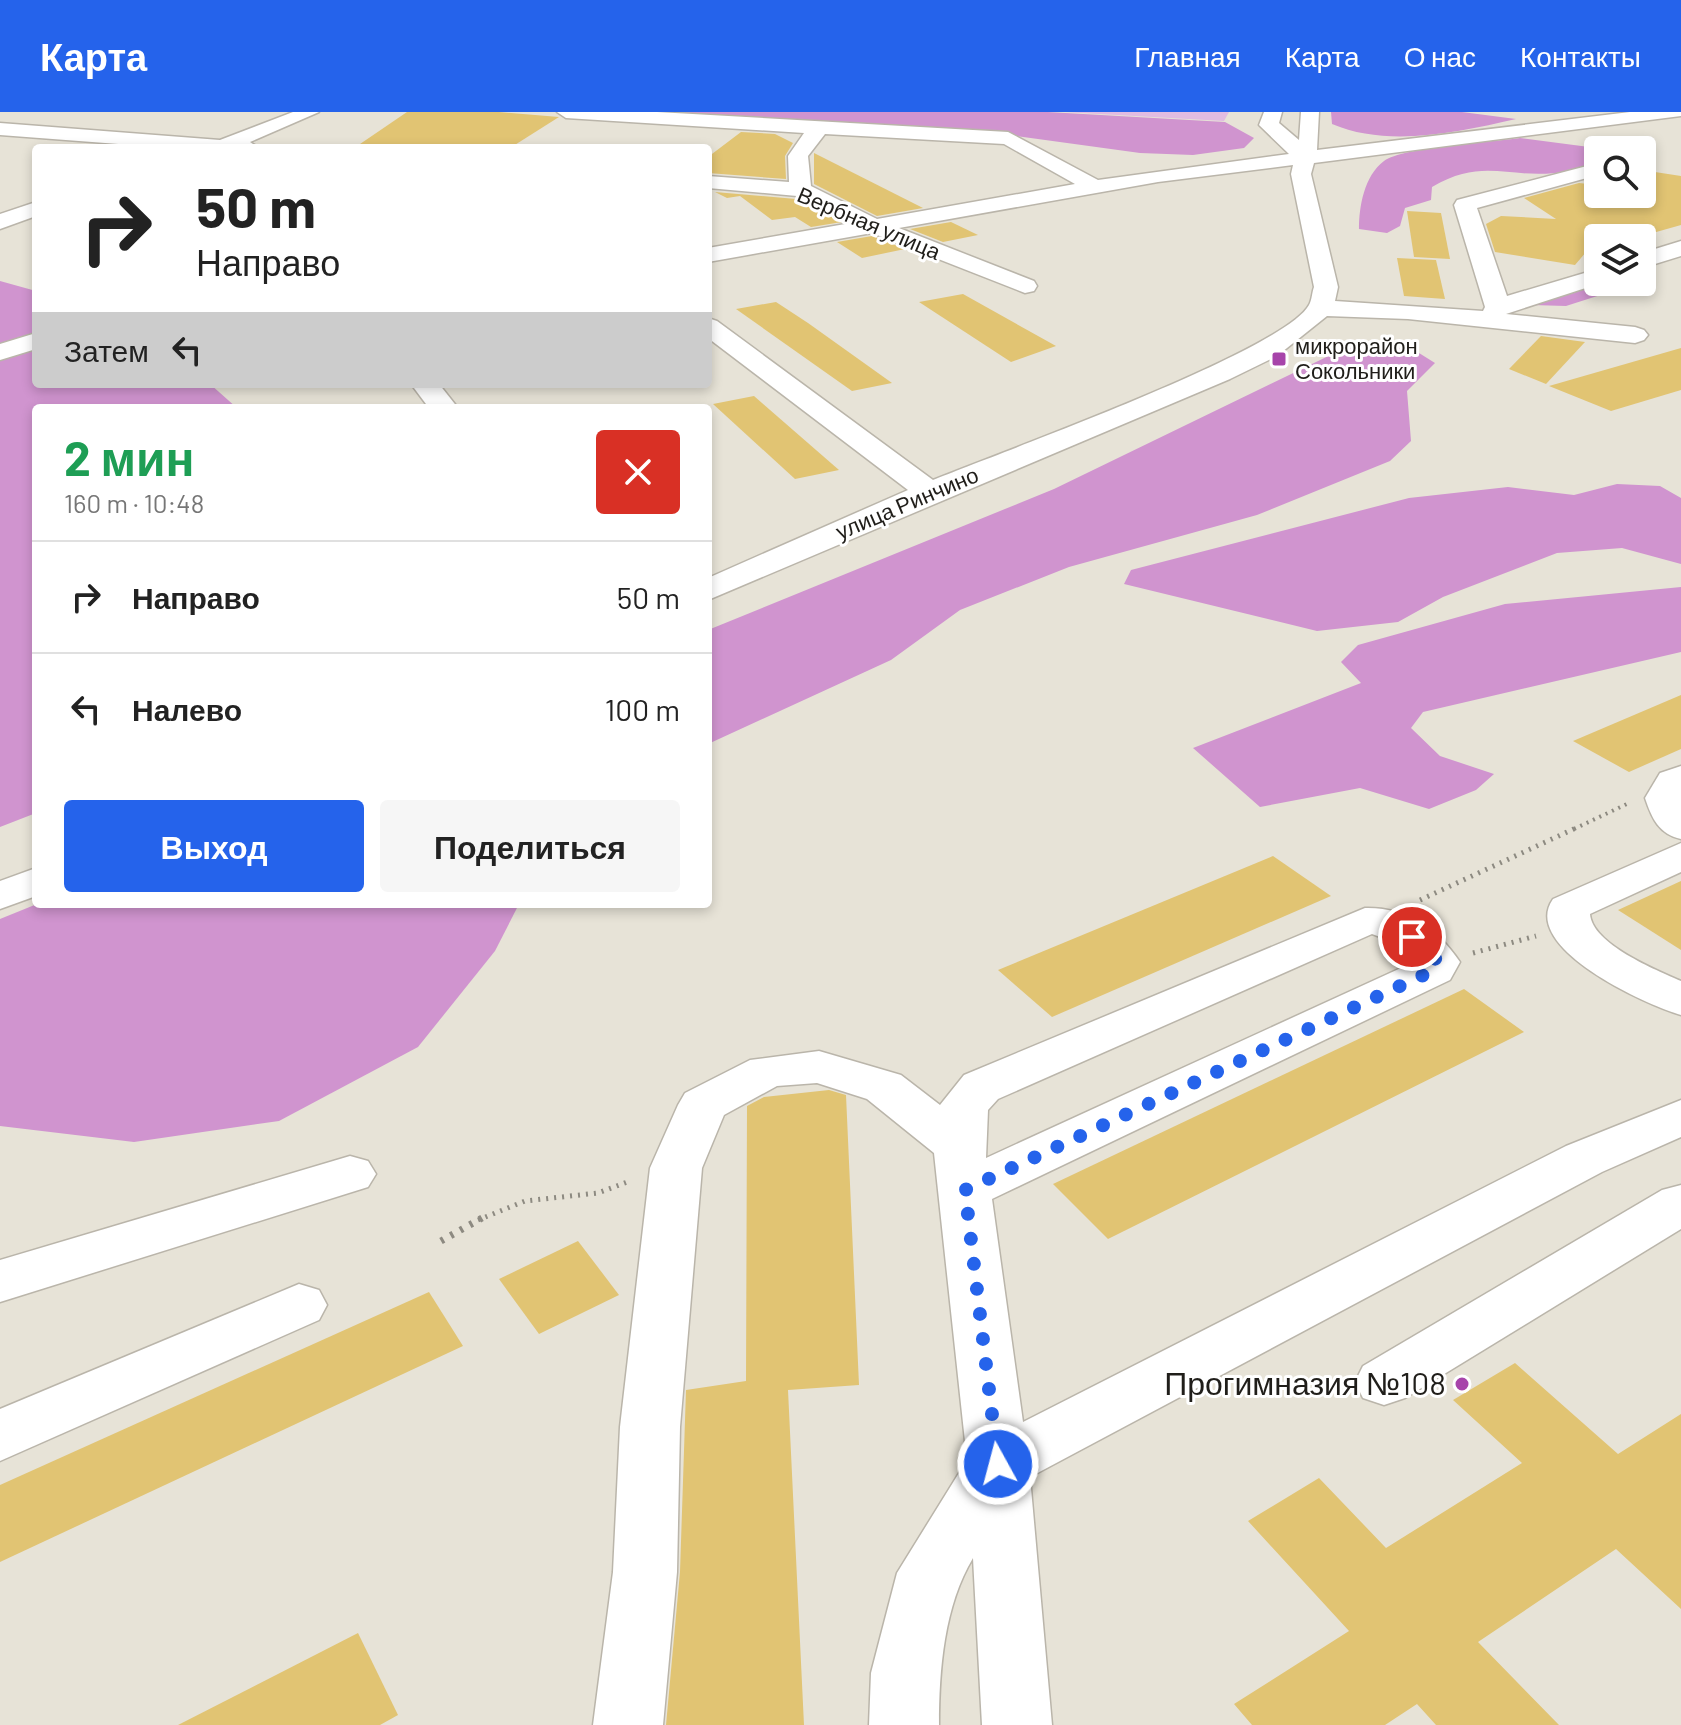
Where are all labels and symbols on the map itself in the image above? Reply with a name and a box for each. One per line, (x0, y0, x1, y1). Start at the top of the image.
street label: Вербная улица (794, 180, 946, 265)
place label: микрорайон Сокольники (1295, 332, 1418, 383)
marker: микрорайон Сокольники (1270, 350, 1288, 368)
street label: улица Ринчино (832, 460, 982, 545)
pin (1378, 903, 1446, 971)
place label: Прогимназия №108 (1164, 1363, 1446, 1402)
marker: Прогимназия №108 (1453, 1375, 1471, 1393)
position arrow (956, 1422, 1040, 1506)

